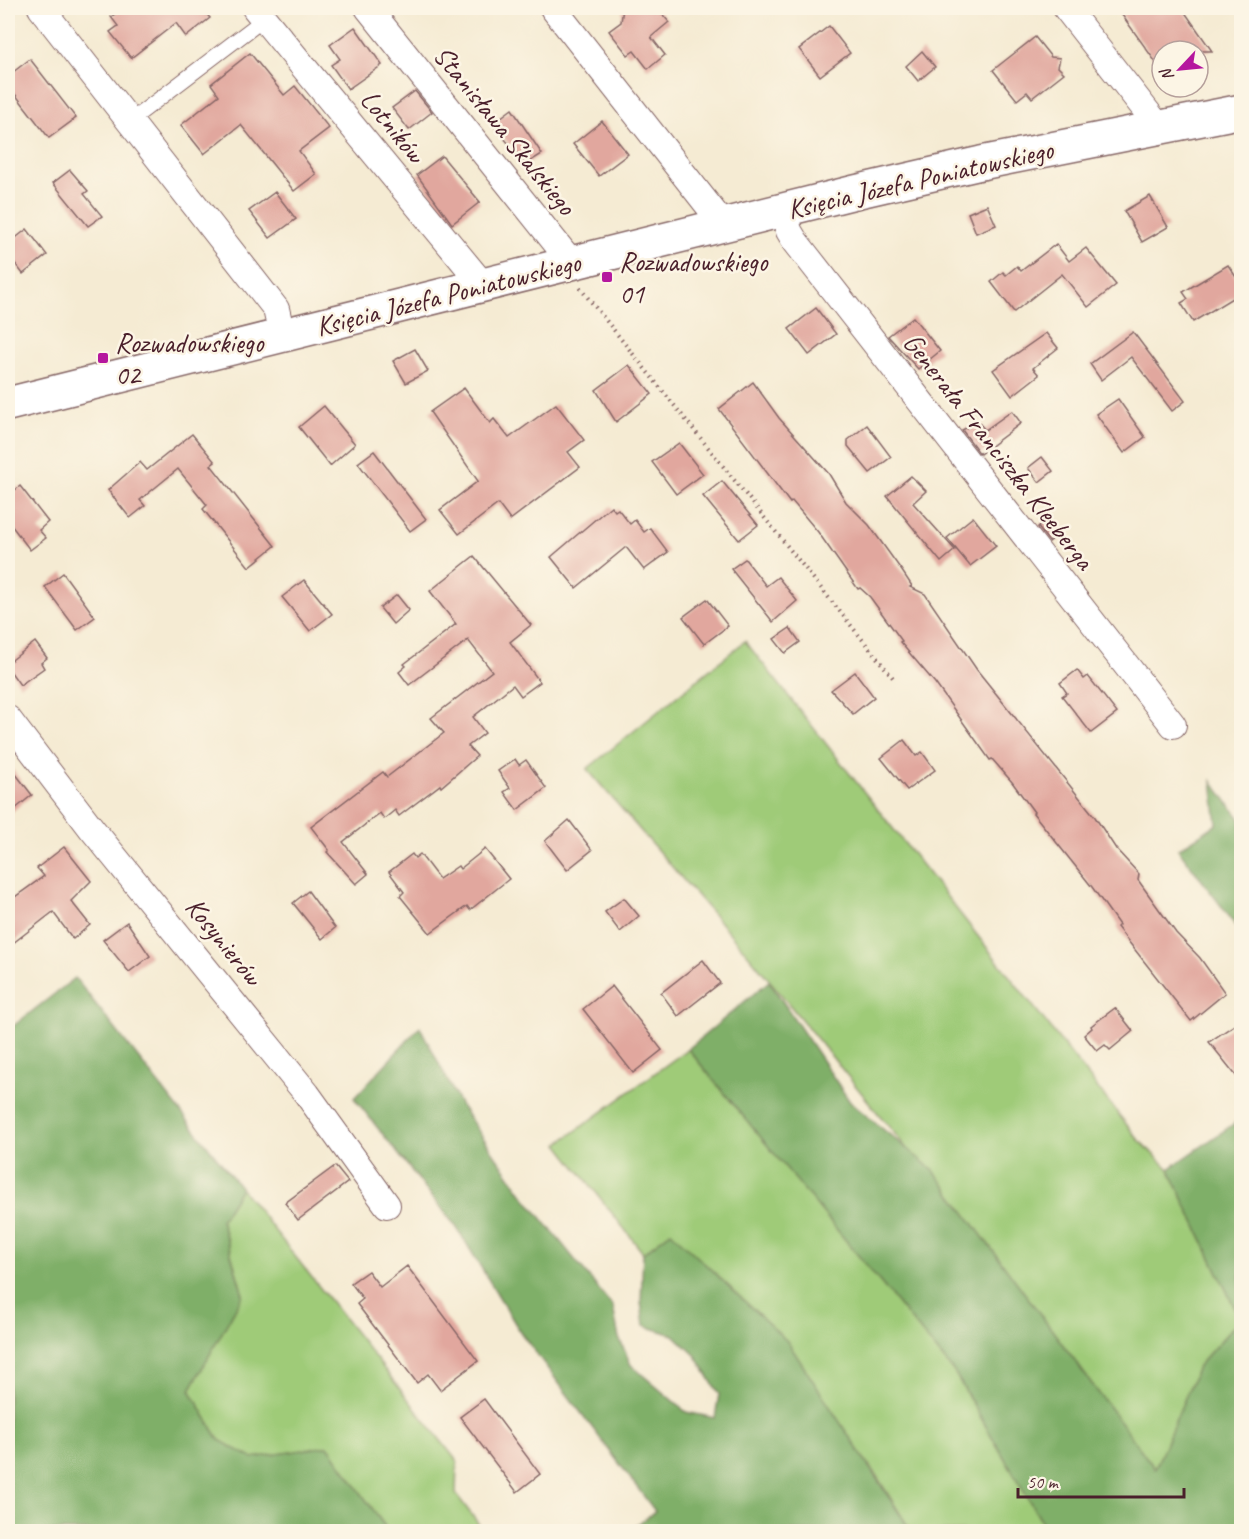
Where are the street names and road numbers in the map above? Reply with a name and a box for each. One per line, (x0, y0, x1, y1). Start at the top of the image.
street label: Stanisława Skalskiego (426, 38, 585, 223)
street label: Lotników (353, 83, 434, 171)
street label: Księcia Józefa Poniatowskiego (784, 131, 1058, 227)
street label: Księcia Józefa Poniatowskiego (312, 244, 586, 344)
street label: Generała Franciszka Kleeberga (896, 326, 1103, 578)
street label: Kosynierów (178, 890, 272, 994)

